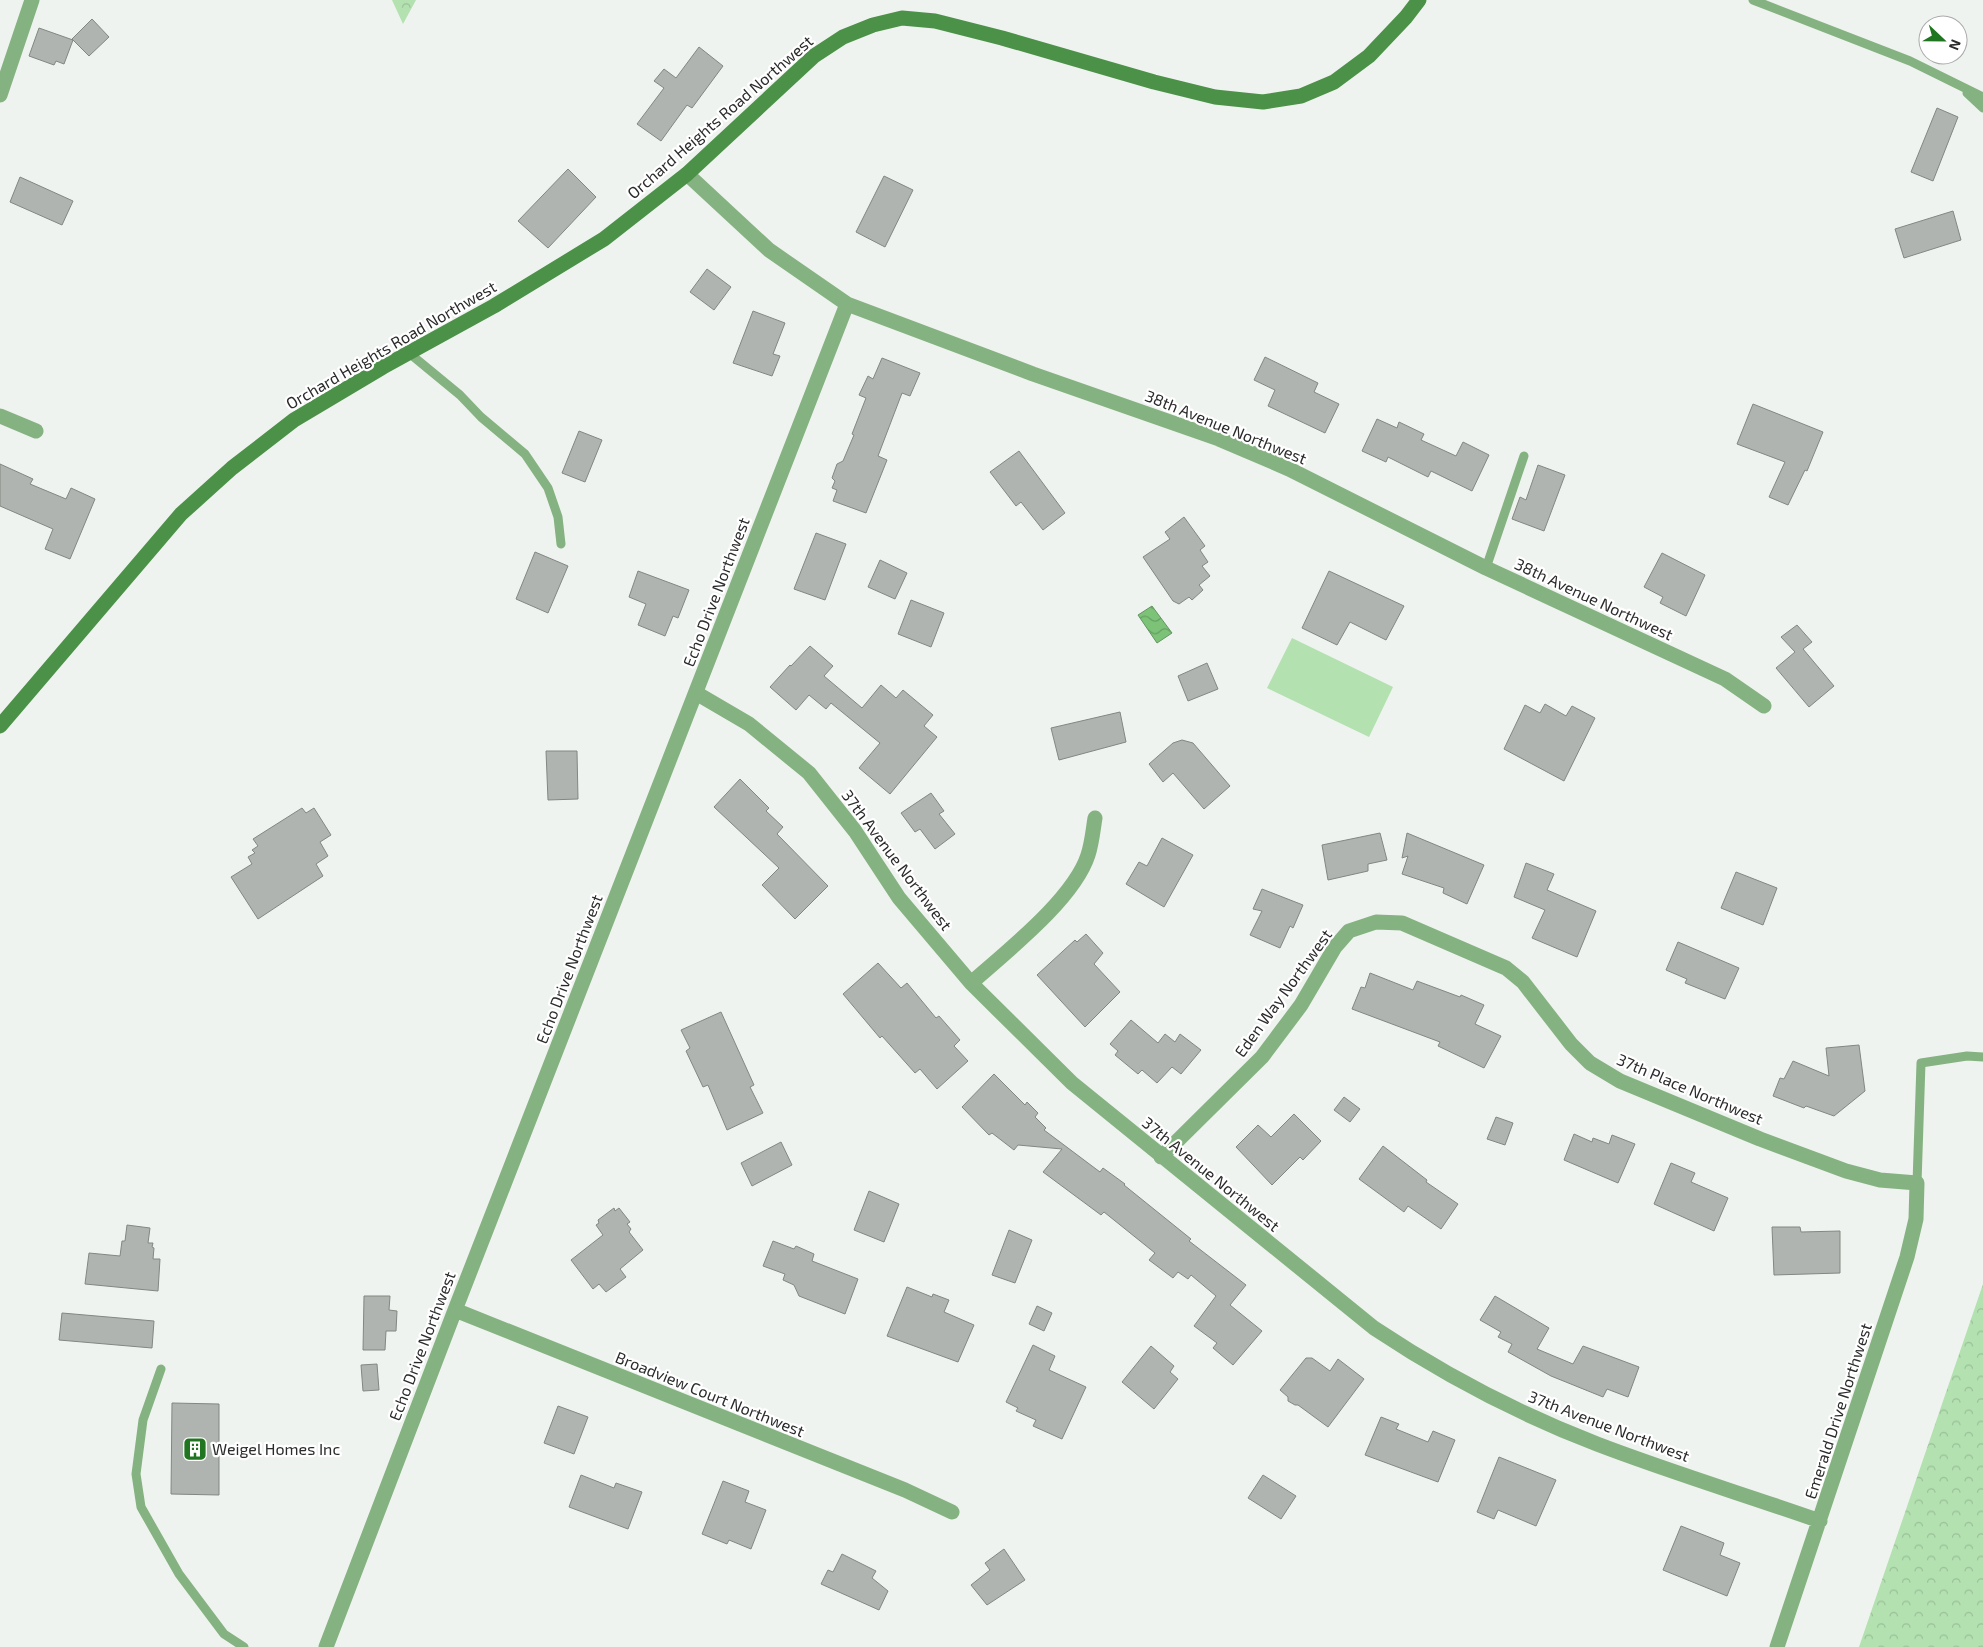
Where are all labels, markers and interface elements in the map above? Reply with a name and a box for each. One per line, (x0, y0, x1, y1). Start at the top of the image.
north arrow (1918, 15, 1968, 65)
street label: Orchard Heights Road Northwest (623, 31, 816, 202)
text: N (1946, 37, 1965, 53)
street label: Orchard Heights Road Northwest (282, 276, 499, 413)
street label: 38th Avenue Northwest (1143, 385, 1310, 468)
street label: Echo Drive Northwest (678, 514, 753, 669)
street label: 38th Avenue Northwest (1512, 553, 1676, 644)
street label: 37th Avenue Northwest (838, 786, 956, 934)
street label: Echo Drive Northwest (531, 891, 606, 1046)
street label: Eden Way Northwest (1230, 925, 1335, 1060)
street label: 37th Place Northwest (1614, 1049, 1766, 1128)
street label: 37th Avenue Northwest (1139, 1112, 1284, 1235)
street label: Echo Drive Northwest (384, 1268, 459, 1423)
street label: Emerald Drive Northwest (1800, 1320, 1875, 1501)
street label: Broadview Court Northwest (613, 1347, 807, 1440)
street label: 37th Avenue Northwest (1526, 1386, 1692, 1465)
building icon: Weigel Homes Inc (182, 1436, 208, 1462)
place label: Weigel Homes Inc (212, 1439, 340, 1458)

